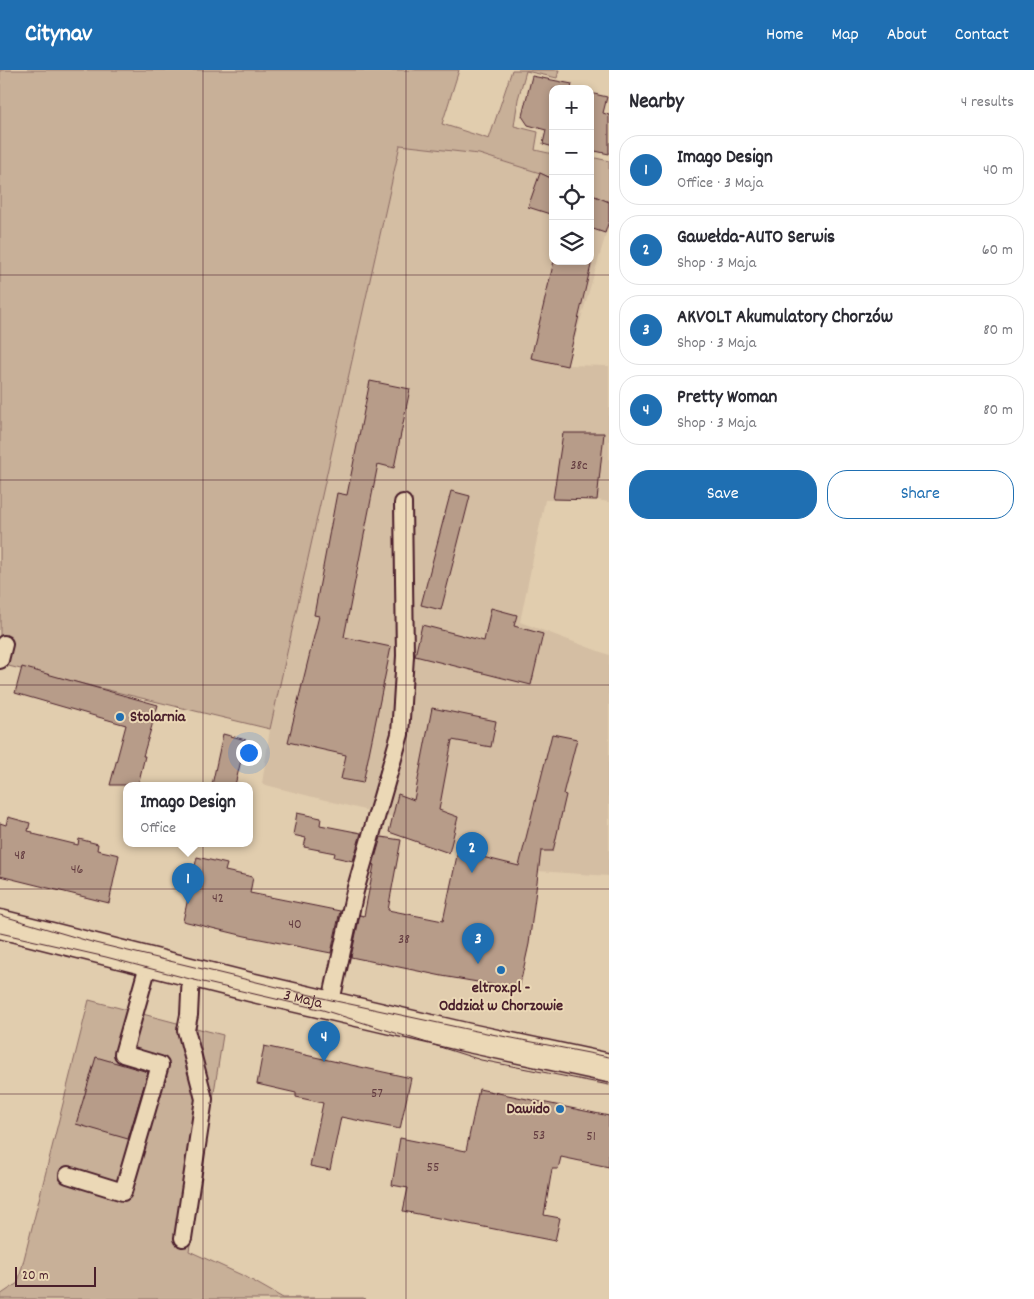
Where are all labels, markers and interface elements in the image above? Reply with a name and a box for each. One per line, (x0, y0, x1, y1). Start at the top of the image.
text: Citynav (25, 18, 92, 52)
text: Home (766, 23, 803, 48)
text: Map (831, 23, 859, 48)
text: About (887, 23, 927, 48)
text: Contact (955, 23, 1009, 48)
map controls (549, 85, 594, 265)
button: + (549, 85, 594, 130)
text: Nearby (629, 88, 684, 118)
text: 4 results (961, 91, 1014, 114)
button: − (549, 130, 594, 175)
text: Imago Design (677, 145, 773, 172)
text: 1 (644, 159, 648, 182)
text: 40 m (983, 159, 1013, 182)
text: Office · 3 Maja (677, 172, 763, 195)
button: locate (549, 175, 594, 220)
button: layers (549, 220, 594, 265)
text: Gawełda-AUTO Serwis (677, 225, 835, 252)
text: 2 (643, 239, 650, 262)
text: 60 m (982, 239, 1013, 262)
text: Shop · 3 Maja (677, 252, 756, 275)
text: AKVOLT Akumulatory Chorzów (677, 305, 893, 332)
text: 3 (642, 319, 650, 342)
text: 80 m (983, 319, 1013, 342)
text: Shop · 3 Maja (677, 332, 756, 355)
text: Pretty Woman (677, 385, 777, 412)
text: 4 (643, 399, 649, 422)
text: 80 m (983, 399, 1013, 422)
text: Shop · 3 Maja (677, 412, 756, 435)
house number: 38c (570, 456, 588, 476)
button: Save (629, 470, 817, 519)
button: Share (827, 470, 1014, 519)
place label: Stolarnia (130, 706, 187, 729)
marker: Stolarnia (114, 711, 126, 723)
your location (236, 740, 262, 766)
popup (123, 782, 253, 847)
text: Imago Design (140, 790, 236, 817)
text: Office (140, 817, 176, 840)
pin: 2 (456, 832, 488, 873)
house number: 48 (14, 846, 26, 866)
house number: 46 (71, 860, 83, 880)
pin: 1 (172, 863, 204, 904)
house number: 42 (212, 889, 224, 909)
house number: 40 (288, 915, 302, 935)
pin: 3 (462, 923, 494, 964)
house number: 38 (398, 930, 410, 950)
marker: eltrox.pl - Oddział w Chorzowie (495, 964, 507, 976)
place label: eltrox.pl - Oddział w Chorzowie (439, 977, 563, 1018)
street label: 3 Maja (281, 984, 325, 1015)
pin: 4 (308, 1021, 340, 1062)
house number: 57 (371, 1084, 383, 1104)
place label: Dawido (506, 1098, 550, 1121)
marker: Dawido (554, 1103, 566, 1115)
house number: 53 (533, 1126, 545, 1146)
house number: 51 (586, 1127, 596, 1147)
house number: 55 (427, 1158, 439, 1178)
scale bar (15, 1264, 96, 1287)
text: 20 m (22, 1266, 49, 1286)

